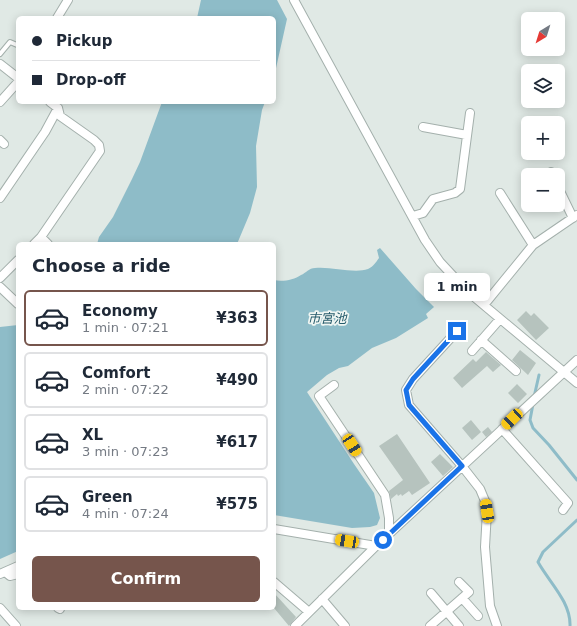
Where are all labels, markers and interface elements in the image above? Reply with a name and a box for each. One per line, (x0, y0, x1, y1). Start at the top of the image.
north arrow (521, 12, 565, 56)
map controls (521, 12, 565, 212)
text: Pickup (56, 32, 112, 50)
button: layers (521, 64, 565, 108)
text: Drop-off (56, 71, 126, 89)
button: + (521, 116, 565, 160)
button: − (521, 168, 565, 212)
text: Choose a ride (32, 255, 171, 276)
callout: 1 min (424, 273, 490, 301)
text: 1 min (437, 279, 477, 294)
icon: car (34, 300, 70, 336)
text: Economy (82, 302, 158, 320)
text: ¥363 (216, 309, 258, 327)
water label: 市宮池 (307, 311, 348, 326)
text: 1 min · 07:21 (82, 320, 169, 335)
route end (448, 322, 466, 340)
icon: car (34, 362, 70, 398)
text: Comfort (82, 364, 150, 382)
text: ¥490 (216, 371, 258, 389)
text: 2 min · 07:22 (82, 382, 169, 397)
car (499, 406, 525, 432)
icon: car (34, 424, 70, 460)
text: XL (82, 426, 103, 444)
car (340, 432, 364, 458)
text: ¥617 (216, 433, 258, 451)
text: 3 min · 07:23 (82, 444, 169, 459)
icon: car (34, 486, 70, 522)
text: Green (82, 488, 133, 506)
text: ¥575 (216, 495, 258, 513)
car (479, 498, 495, 524)
text: 4 min · 07:24 (82, 506, 169, 521)
route start (374, 531, 392, 549)
car (334, 533, 360, 549)
button: Confirm (32, 556, 260, 602)

